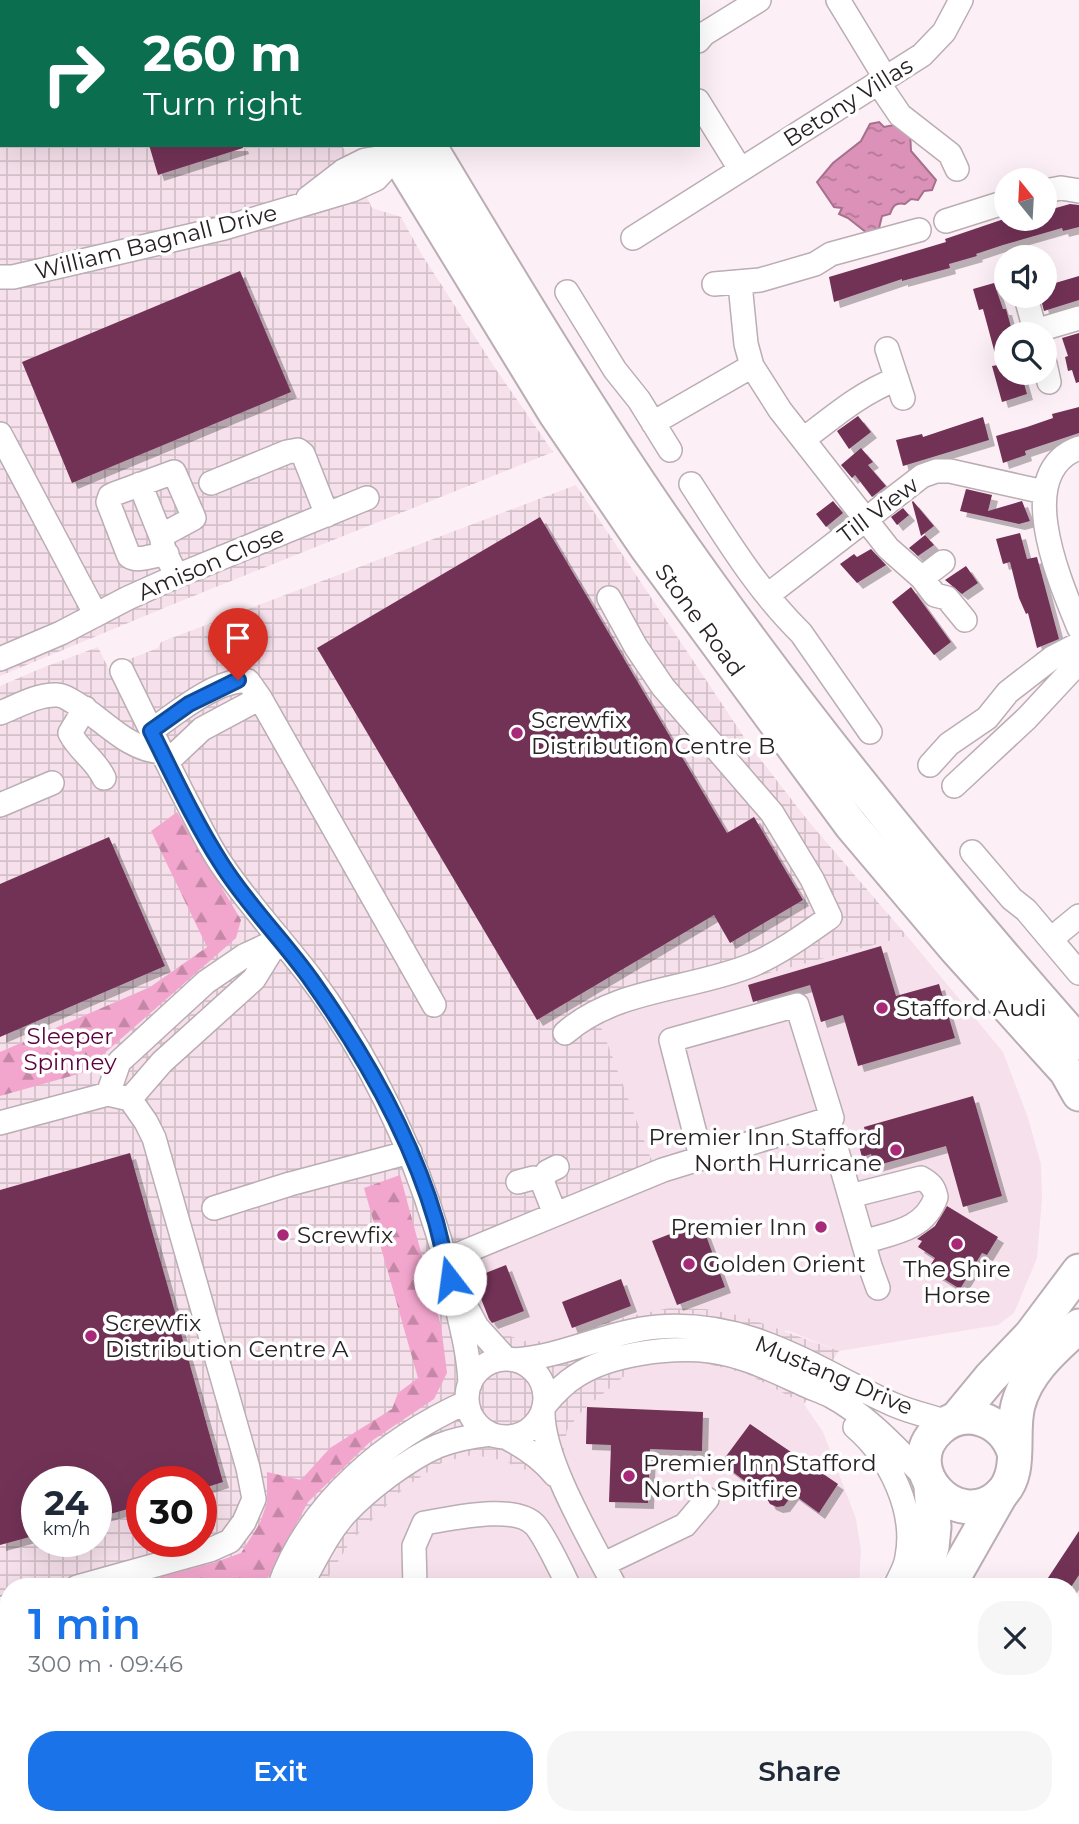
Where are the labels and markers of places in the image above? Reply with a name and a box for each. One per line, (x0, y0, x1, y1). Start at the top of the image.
pin (208, 608, 268, 680)
place label: Screwfix Distribution Centre B (531, 706, 775, 760)
marker: Screwfix Distribution Centre B (509, 725, 525, 741)
place label: Stafford Audi (896, 994, 1047, 1022)
marker: Stafford Audi (874, 1000, 890, 1016)
place label: Premier Inn Stafford North Hurricane (648, 1123, 882, 1177)
marker: Premier Inn Stafford North Hurricane (888, 1142, 904, 1158)
place label: Premier Inn (670, 1213, 807, 1241)
marker: Premier Inn (813, 1219, 829, 1235)
place label: Screwfix (297, 1221, 393, 1249)
marker: Screwfix (275, 1227, 291, 1243)
marker: The Shire Horse (949, 1236, 965, 1252)
place label: Golden Orient (703, 1250, 866, 1278)
place label: The Shire Horse (903, 1255, 1011, 1309)
marker: Golden Orient (681, 1256, 697, 1272)
place label: Screwfix Distribution Centre A (105, 1309, 349, 1363)
marker: Screwfix Distribution Centre A (83, 1328, 99, 1344)
place label: Premier Inn Stafford North Spitfire (643, 1449, 877, 1503)
marker: Premier Inn Stafford North Spitfire (621, 1468, 637, 1484)

